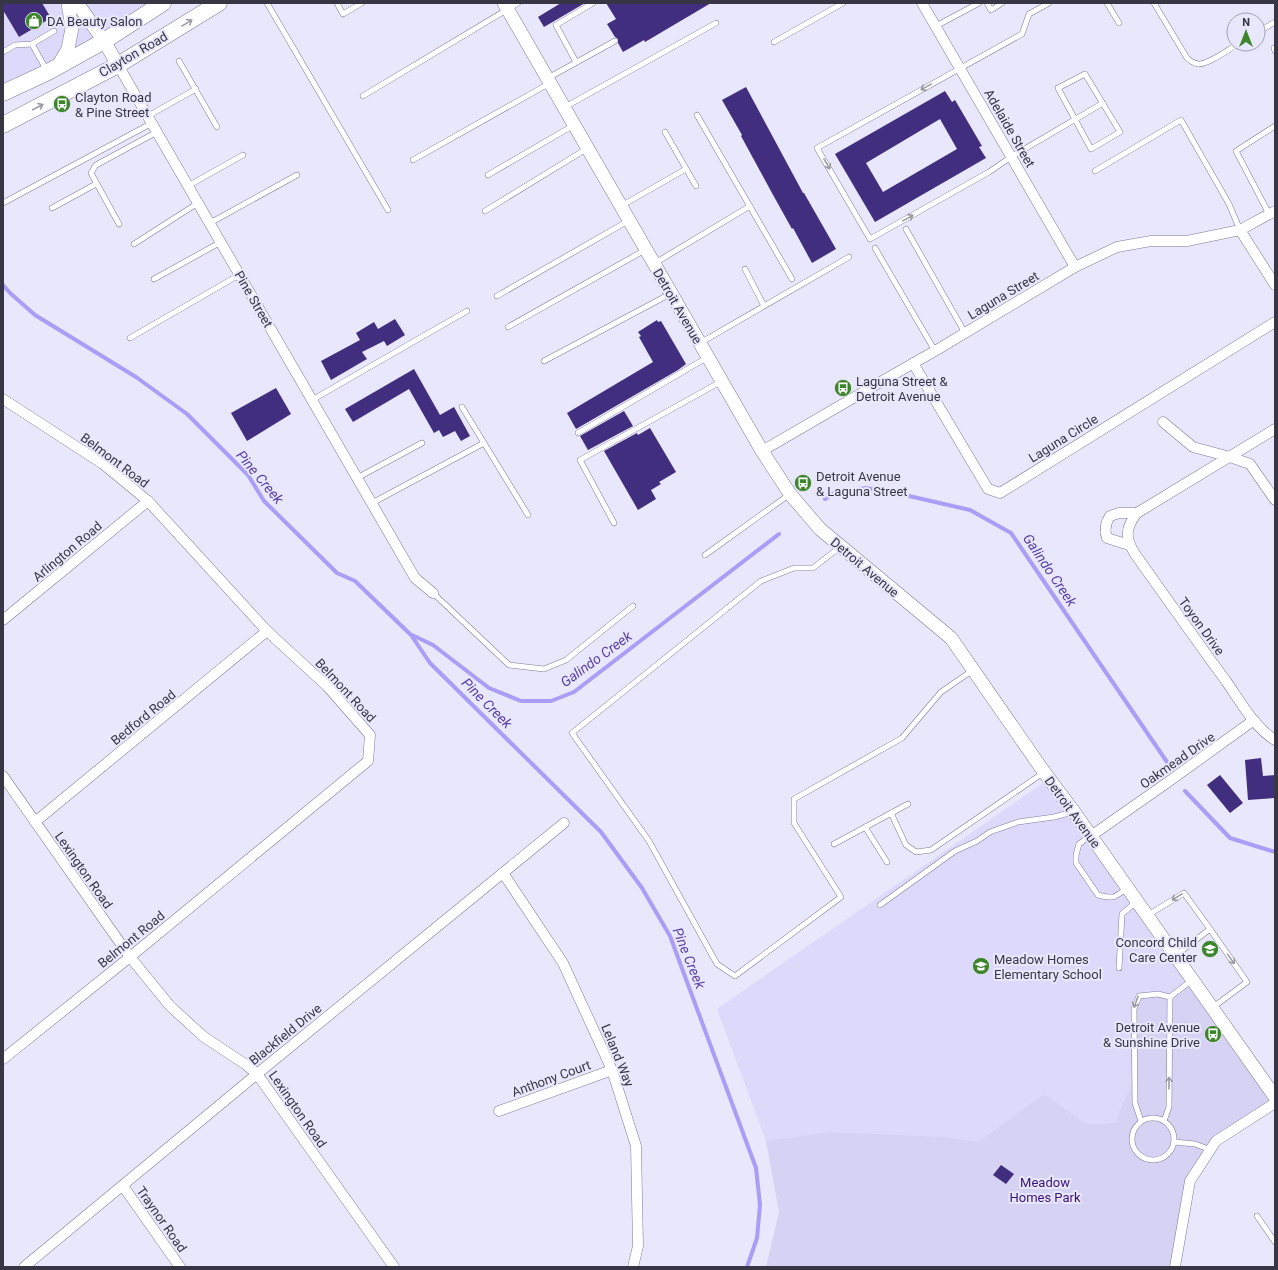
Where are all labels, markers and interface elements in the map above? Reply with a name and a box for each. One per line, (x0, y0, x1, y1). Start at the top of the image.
shop icon: DA Beauty Salon (24, 11, 44, 31)
north arrow (1226, 12, 1266, 52)
place label: DA Beauty Salon (47, 14, 143, 29)
text: N (1242, 16, 1250, 29)
one-way arrow (181, 18, 193, 26)
street label: Clayton Road (96, 29, 170, 80)
one-way arrow (920, 84, 932, 92)
street label: Adelaide Street (981, 86, 1038, 170)
place label: Clayton Road & Pine Street (75, 90, 152, 120)
bus stop icon: Clayton Road & Pine Street (52, 94, 72, 114)
one-way arrow (31, 103, 43, 110)
one-way arrow (823, 158, 831, 170)
one-way arrow (902, 213, 914, 221)
street label: Detroit Avenue (650, 266, 705, 347)
street label: Pine Street (231, 268, 276, 330)
street label: Laguna Street (965, 268, 1042, 323)
place label: Laguna Street & Detroit Avenue (856, 374, 949, 404)
bus stop icon: Laguna Street & Detroit Avenue (833, 378, 853, 398)
street label: Laguna Circle (1026, 411, 1101, 466)
street label: Belmont Road (78, 430, 152, 491)
water label: Pine Creek (233, 447, 288, 508)
place label: Detroit Avenue & Laguna Street (816, 469, 908, 499)
bus stop icon: Detroit Avenue & Laguna Street (793, 473, 813, 493)
street label: Arlington Road (30, 518, 105, 585)
water label: Galindo Creek (1020, 531, 1081, 610)
street label: Detroit Avenue (827, 534, 902, 600)
street label: Toyon Drive (1176, 595, 1228, 658)
water label: Galindo Creek (557, 627, 636, 690)
street label: Belmont Road (312, 655, 379, 725)
water label: Pine Creek (459, 675, 516, 732)
street label: Bedford Road (108, 687, 179, 748)
street label: Oakmead Drive (1137, 729, 1218, 792)
street label: Detroit Avenue (1042, 774, 1104, 851)
street label: Lexington Road (52, 829, 115, 911)
one-way arrow (1171, 894, 1183, 902)
street label: Belmont Road (95, 908, 168, 971)
water label: Pine Creek (669, 925, 709, 992)
place label: Concord Child Care Center (1116, 935, 1198, 965)
school or university icon: Concord Child Care Center (1200, 939, 1220, 959)
place label: Meadow Homes Elementary School (994, 952, 1102, 982)
one-way arrow (1227, 953, 1235, 964)
school or university icon: Meadow Homes Elementary School (971, 956, 991, 976)
one-way arrow (1132, 996, 1140, 1008)
street label: Blackfield Drive (246, 1001, 325, 1068)
place label: Detroit Avenue & Sunshine Drive (1103, 1020, 1200, 1050)
street label: Leland Way (598, 1022, 637, 1089)
bus stop icon: Detroit Avenue & Sunshine Drive (1203, 1024, 1223, 1044)
street label: Anthony Court (510, 1057, 593, 1100)
street label: Lexington Road (266, 1068, 329, 1150)
one-way arrow (1165, 1077, 1173, 1090)
park label: Meadow Homes Park (1009, 1175, 1081, 1205)
street label: Traynor Road (133, 1184, 190, 1255)

